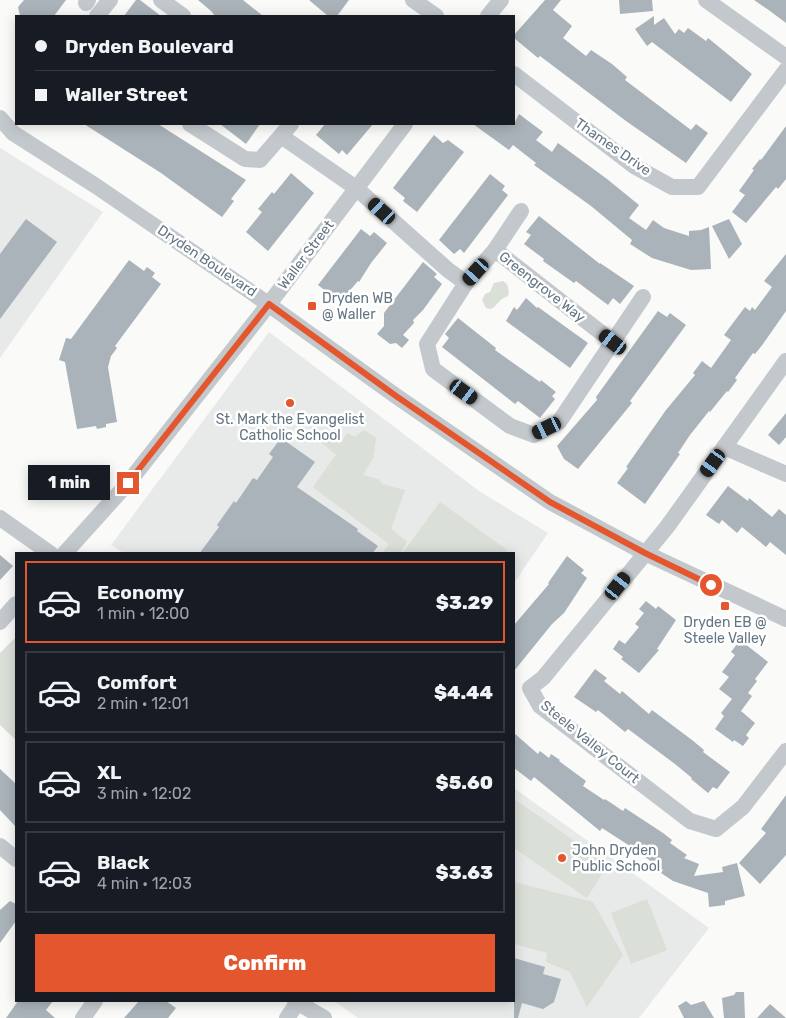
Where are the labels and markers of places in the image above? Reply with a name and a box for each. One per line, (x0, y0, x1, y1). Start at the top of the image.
place label: Dryden WB @ Waller (322, 290, 393, 323)
marker: Dryden WB @ Waller (306, 300, 318, 312)
marker: St. Mark the Evangelist Catholic School (284, 397, 296, 409)
place label: St. Mark the Evangelist Catholic School (216, 411, 365, 444)
marker: Dryden EB @ Steele Valley (719, 600, 731, 612)
place label: Dryden EB @ Steele Valley (683, 614, 767, 647)
place label: John Dryden Public School (572, 842, 660, 875)
marker: John Dryden Public School (556, 852, 568, 864)

